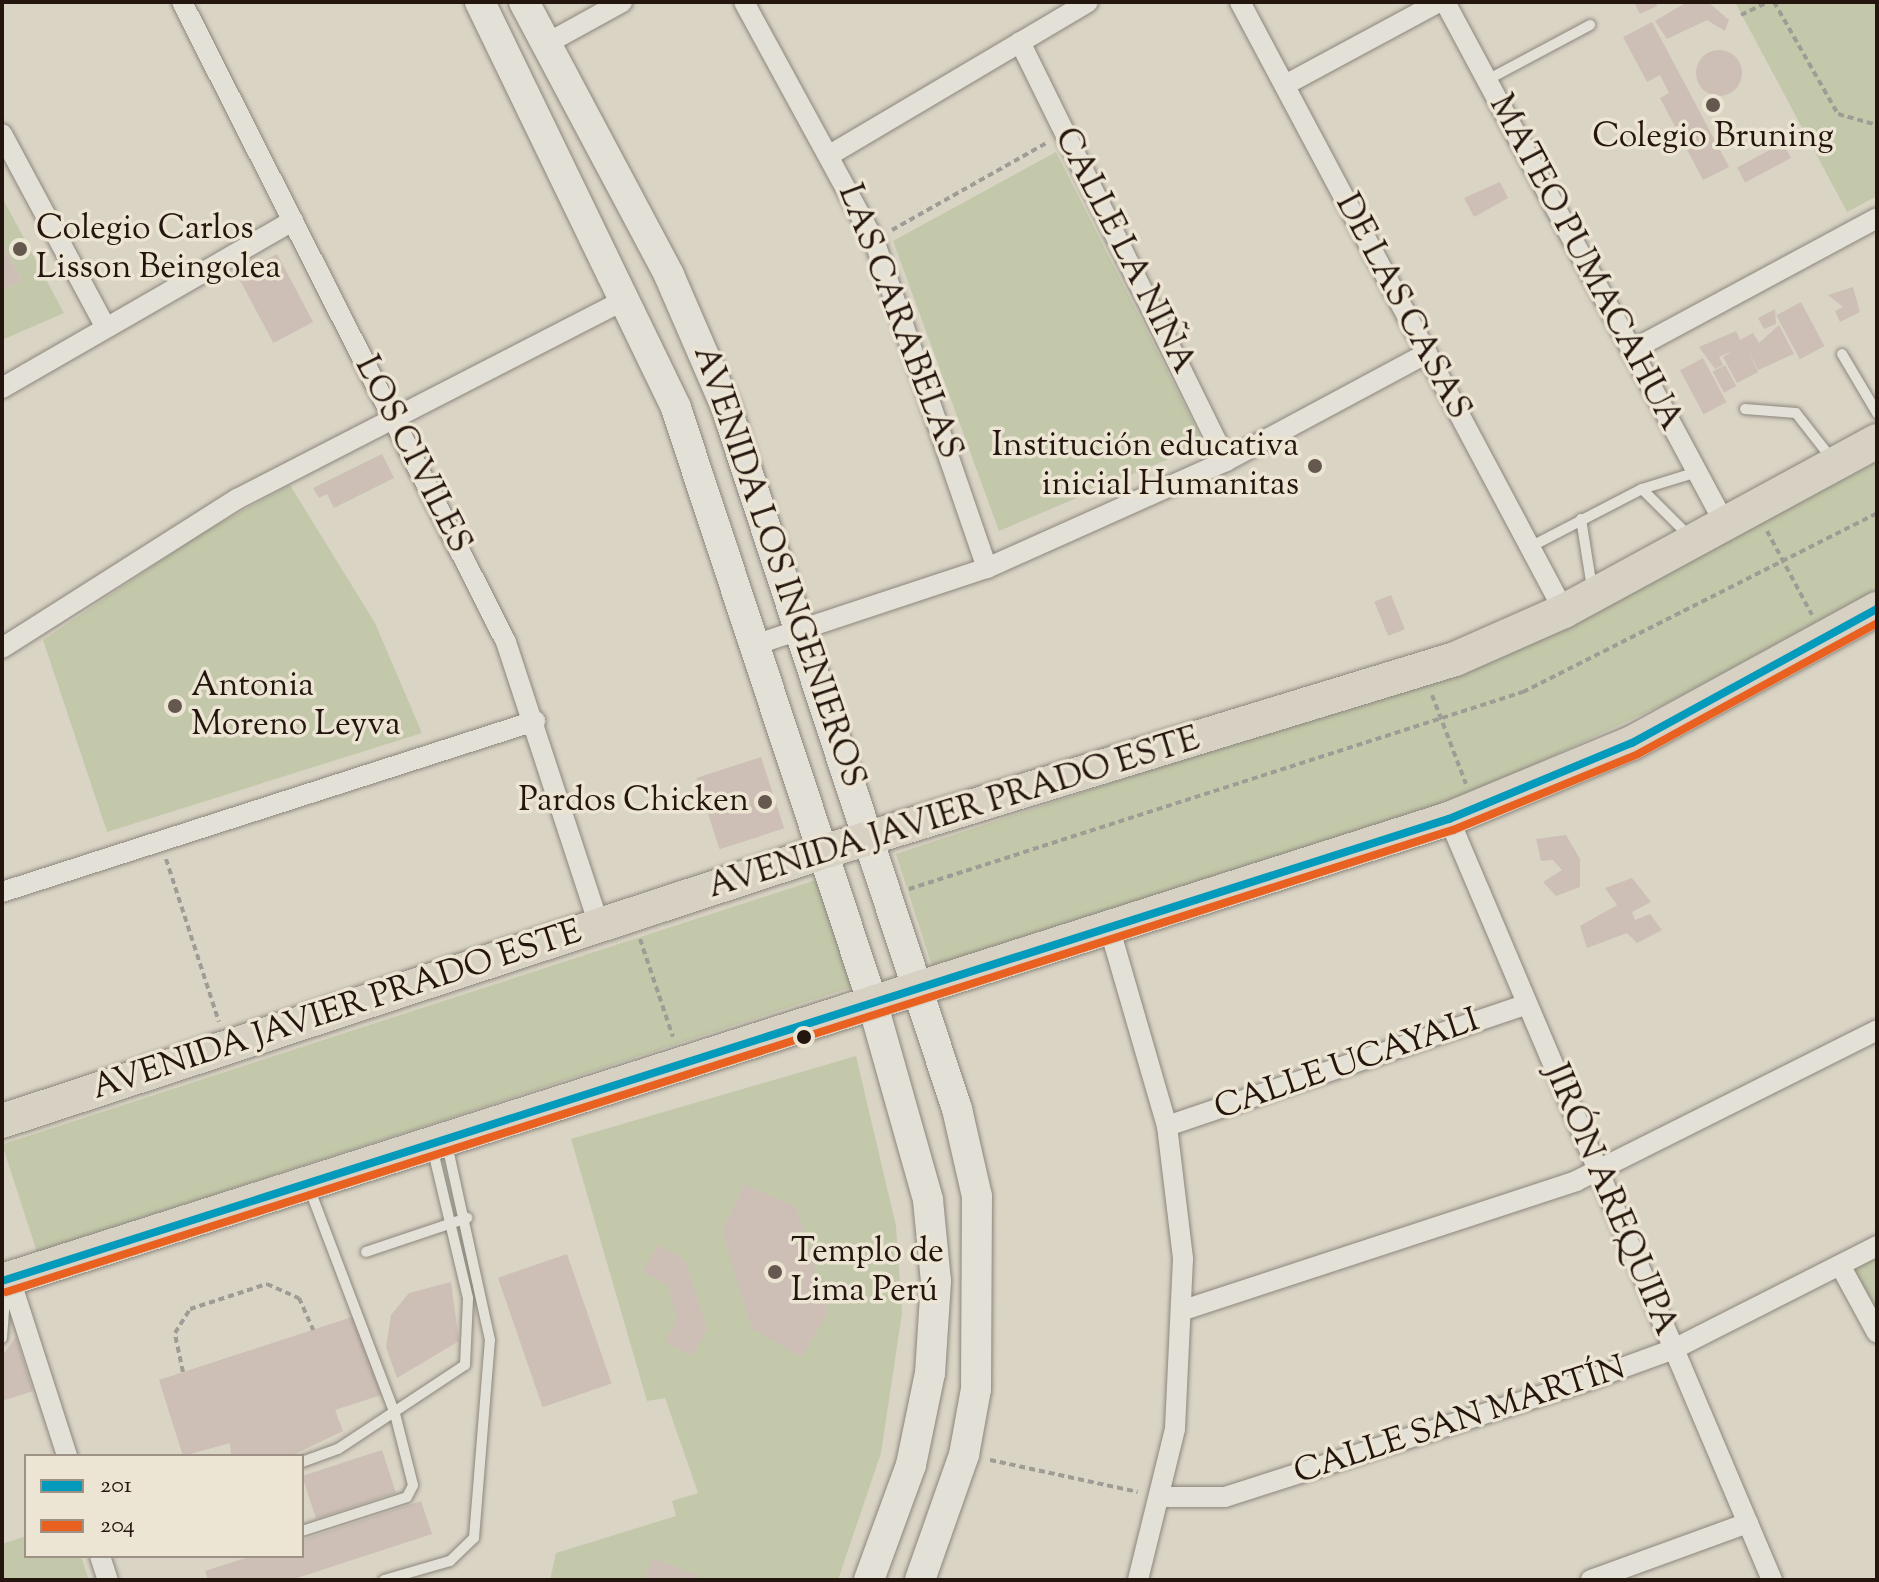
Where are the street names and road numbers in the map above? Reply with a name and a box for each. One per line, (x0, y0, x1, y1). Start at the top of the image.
street label: MATEO PUMACAHUA (1479, 88, 1691, 438)
street label: CALLE LA NIÑA (1044, 121, 1204, 381)
street label: LAS CARABELAS (828, 179, 970, 465)
street label: DE LAS CASAS (1325, 187, 1479, 427)
street label: AVENIDA LOS INGENIEROS (683, 341, 873, 793)
street label: LOS CIVILES (345, 350, 479, 560)
street label: AVENIDA JAVIER PRADO ESTE (703, 720, 1205, 908)
street label: AVENIDA JAVIER PRADO ESTE (87, 912, 587, 1110)
street label: CALLE UCAYALI (1209, 1001, 1485, 1129)
street label: JIRÓN AREQUIPA (1534, 1058, 1686, 1342)
street label: CALLE SAN MARTÍN (1289, 1348, 1631, 1494)

